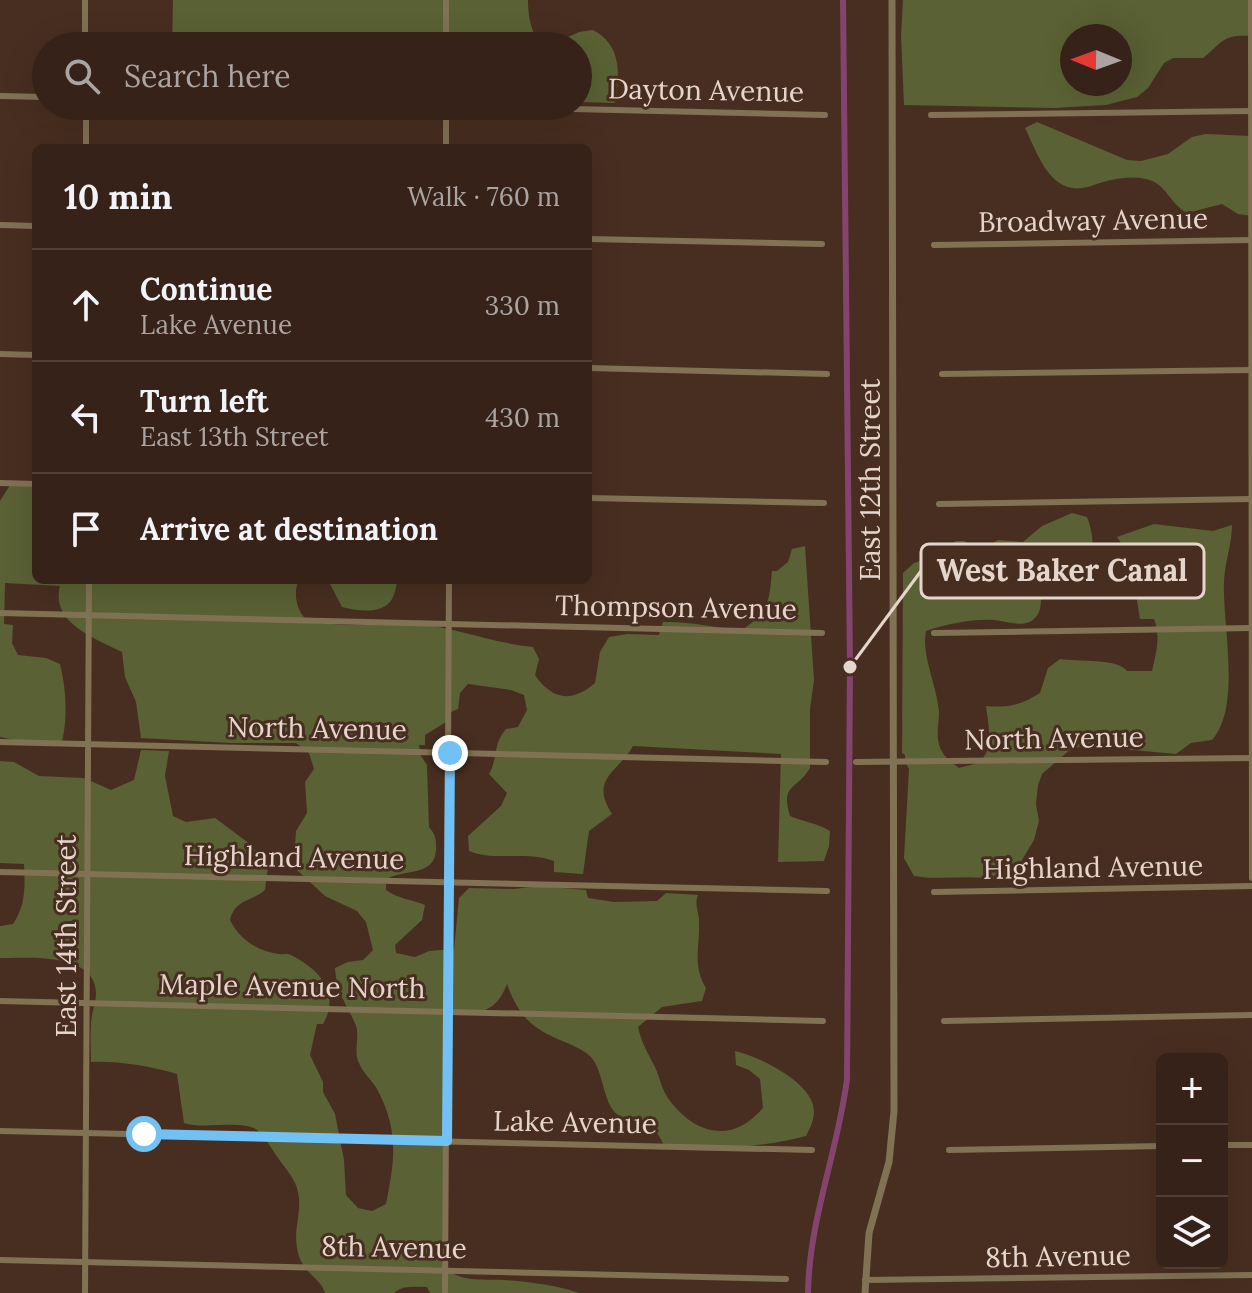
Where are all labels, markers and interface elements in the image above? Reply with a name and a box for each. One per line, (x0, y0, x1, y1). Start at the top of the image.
north arrow (1060, 24, 1132, 96)
search box (32, 32, 592, 120)
icon: search (60, 54, 104, 98)
text: Search here (124, 57, 291, 95)
street label: Dayton Avenue (607, 70, 805, 110)
text: 10 min (64, 175, 172, 218)
text: Walk · 760 m (407, 180, 560, 213)
street label: Broadway Avenue (978, 200, 1208, 240)
text: Continue (140, 270, 272, 308)
icon: ahead (64, 283, 108, 327)
text: 330 m (485, 289, 560, 322)
text: Lake Avenue (140, 308, 292, 341)
street label: East 12th Street (852, 379, 888, 581)
text: Turn left (140, 382, 268, 420)
icon: left (64, 395, 108, 439)
text: 430 m (485, 401, 560, 434)
text: East 13th Street (140, 420, 329, 453)
icon: arrive (64, 507, 108, 551)
text: Arrive at destination (140, 510, 438, 548)
callout: West Baker Canal (921, 544, 1204, 598)
text: West Baker Canal (936, 551, 1188, 589)
street label: Thompson Avenue (555, 587, 797, 627)
street label: North Avenue (227, 708, 407, 748)
street label: North Avenue (964, 718, 1144, 758)
route end (432, 735, 468, 771)
street label: East 14th Street (48, 834, 84, 1037)
street label: Highland Avenue (183, 837, 405, 877)
street label: Highland Avenue (982, 847, 1204, 887)
street label: Maple Avenue North (158, 966, 426, 1006)
map controls (1156, 1053, 1228, 1269)
button: + (1156, 1053, 1228, 1125)
street label: Lake Avenue (493, 1103, 657, 1141)
route start (126, 1116, 162, 1152)
button: − (1156, 1125, 1228, 1197)
button: layers (1156, 1197, 1228, 1269)
street label: 8th Avenue (321, 1228, 467, 1266)
street label: 8th Avenue (985, 1237, 1131, 1275)

